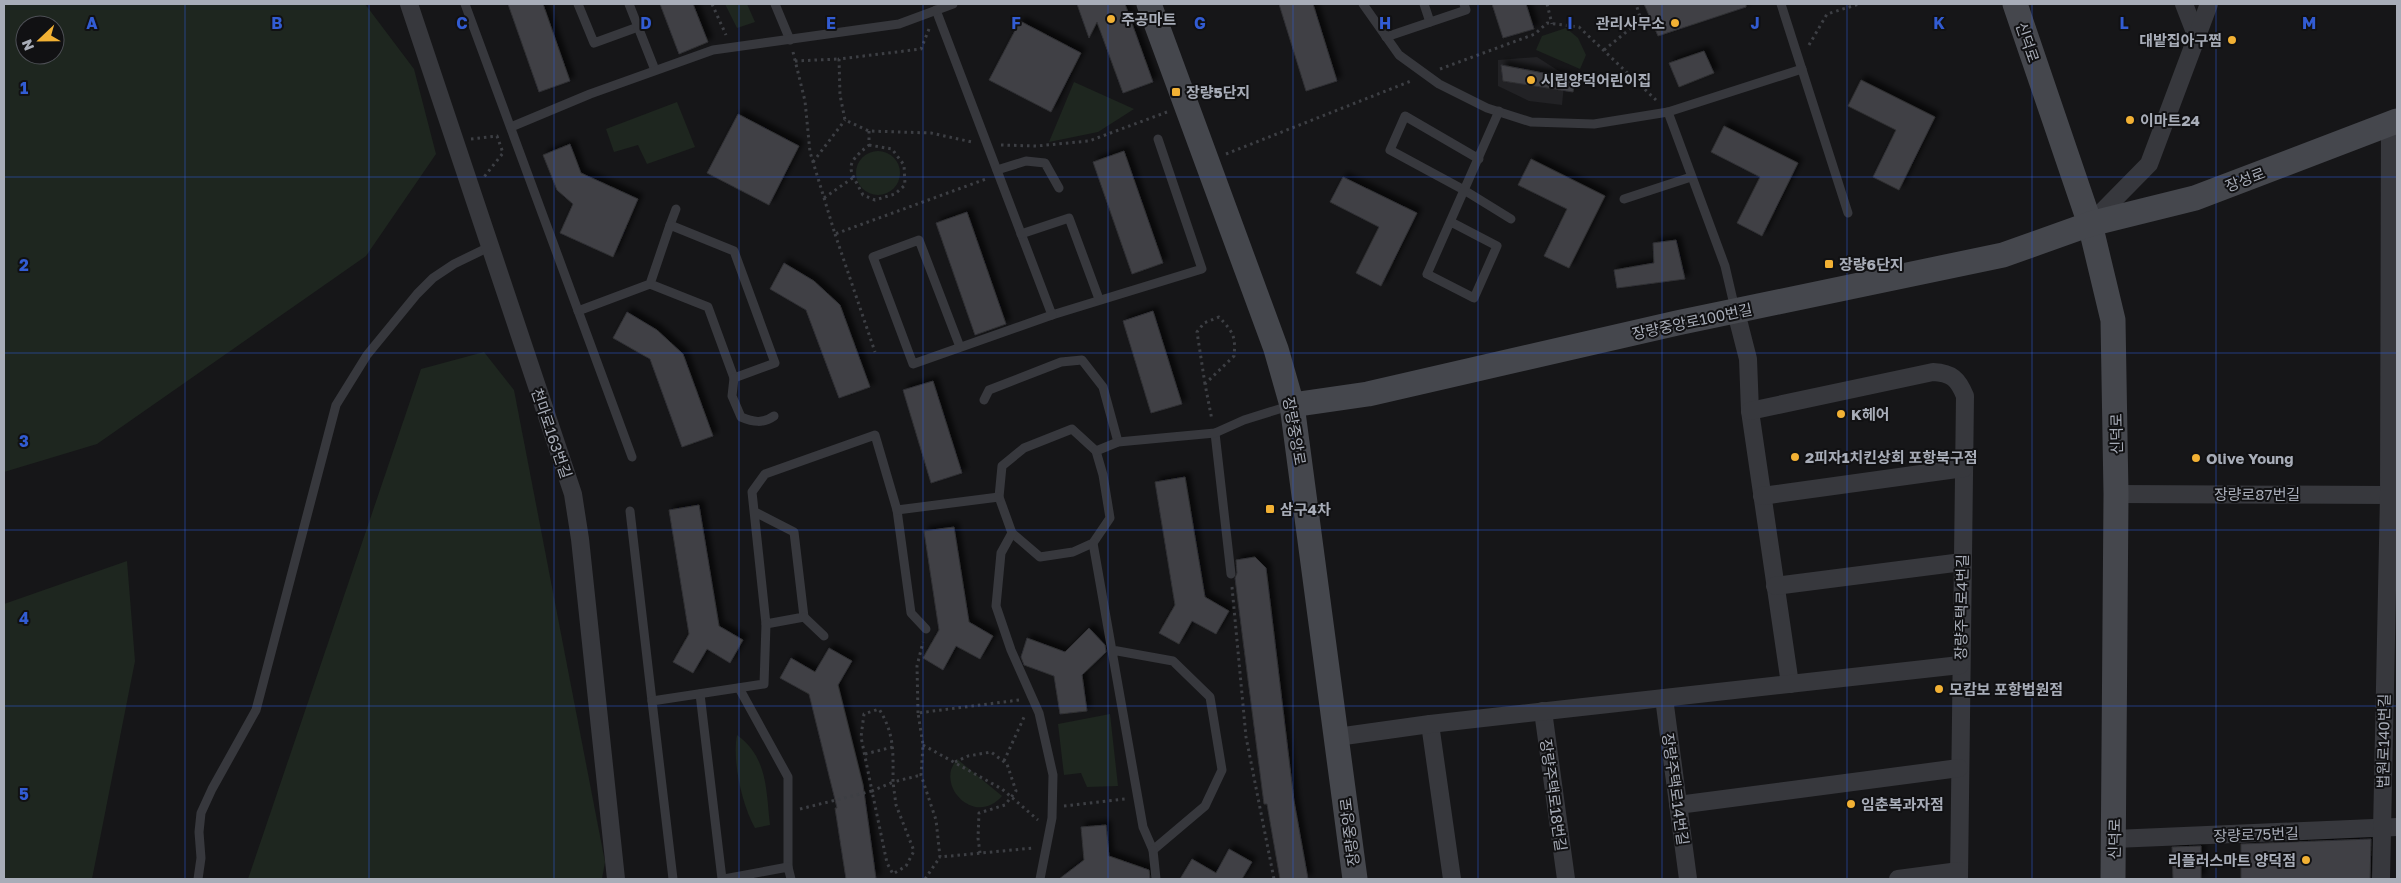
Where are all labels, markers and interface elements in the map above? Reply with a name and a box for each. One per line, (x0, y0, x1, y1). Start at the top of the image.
place label: 주공마트 (1121, 10, 1176, 28)
text: A (86, 13, 98, 33)
text: B (271, 13, 283, 33)
text: C (456, 13, 468, 33)
text: D (640, 13, 652, 33)
text: E (826, 13, 836, 33)
text: F (1011, 13, 1021, 33)
marker: 주공마트 (1105, 13, 1117, 25)
text: G (1194, 13, 1206, 33)
text: H (1379, 13, 1391, 33)
text: I (1567, 13, 1573, 33)
text: J (1750, 13, 1760, 33)
text: K (1933, 13, 1945, 33)
text: L (2119, 13, 2129, 33)
text: M (2302, 13, 2316, 33)
place label: 관리사무소 (1596, 14, 1665, 32)
north arrow (15, 15, 65, 65)
marker: 관리사무소 (1669, 17, 1681, 29)
street label: 신덕로 (2013, 19, 2043, 65)
place label: 대밭집아구찜 (2139, 31, 2222, 49)
marker: 대밭집아구찜 (2226, 34, 2238, 46)
text: N (18, 37, 37, 53)
place label: 시립양덕어린이집 (1541, 71, 1651, 89)
marker: 시립양덕어린이집 (1525, 74, 1537, 86)
text: 1 (20, 78, 28, 98)
place label: 장량5단지 (1186, 83, 1250, 101)
marker: 장량5단지 (1170, 86, 1182, 98)
place label: 이마트24 (2140, 111, 2200, 129)
marker: 이마트24 (2124, 114, 2136, 126)
street label: 장성로 (2222, 163, 2268, 195)
text: 2 (19, 255, 29, 275)
place label: 장량6단지 (1839, 255, 1904, 273)
marker: 장량6단지 (1823, 258, 1835, 270)
street label: 장량중앙로100번길 (1630, 299, 1754, 343)
street label: 천마로163번길 (528, 386, 576, 480)
street label: 장량중앙로 (1280, 395, 1310, 467)
place label: K헤어 (1851, 405, 1889, 423)
marker: K헤어 (1835, 408, 1847, 420)
street label: 신덕로 (2107, 413, 2125, 455)
text: 3 (19, 431, 29, 451)
place label: 2피자1치킨상회 포항북구점 (1805, 448, 1977, 466)
place label: Olive Young (2206, 449, 2293, 467)
marker: 2피자1치킨상회 포항북구점 (1789, 451, 1801, 463)
marker: Olive Young (2190, 452, 2202, 464)
street label: 장량로87번길 (2214, 485, 2300, 503)
place label: 삼구4차 (1280, 500, 1331, 518)
marker: 삼구4차 (1264, 503, 1276, 515)
street label: 장량주택로4번길 (1951, 554, 1971, 660)
text: 4 (19, 608, 29, 628)
place label: 모캄보 포항법원점 (1949, 680, 2063, 698)
marker: 모캄보 포항법원점 (1933, 683, 1945, 695)
street label: 법원로140번길 (2373, 693, 2393, 789)
street label: 장량주택로14번길 (1659, 732, 1693, 846)
street label: 장량주택로18번길 (1537, 738, 1571, 852)
text: 5 (19, 784, 29, 804)
place label: 임춘복과자점 (1861, 795, 1944, 813)
street label: 장량중앙로 (1336, 797, 1362, 867)
marker: 임춘복과자점 (1845, 798, 1857, 810)
street label: 신덕로 (2105, 818, 2123, 860)
street label: 장량로75번길 (2213, 824, 2299, 844)
place label: 리플러스마트 양덕점 (2168, 851, 2296, 869)
marker: 리플러스마트 양덕점 (2300, 854, 2312, 866)

